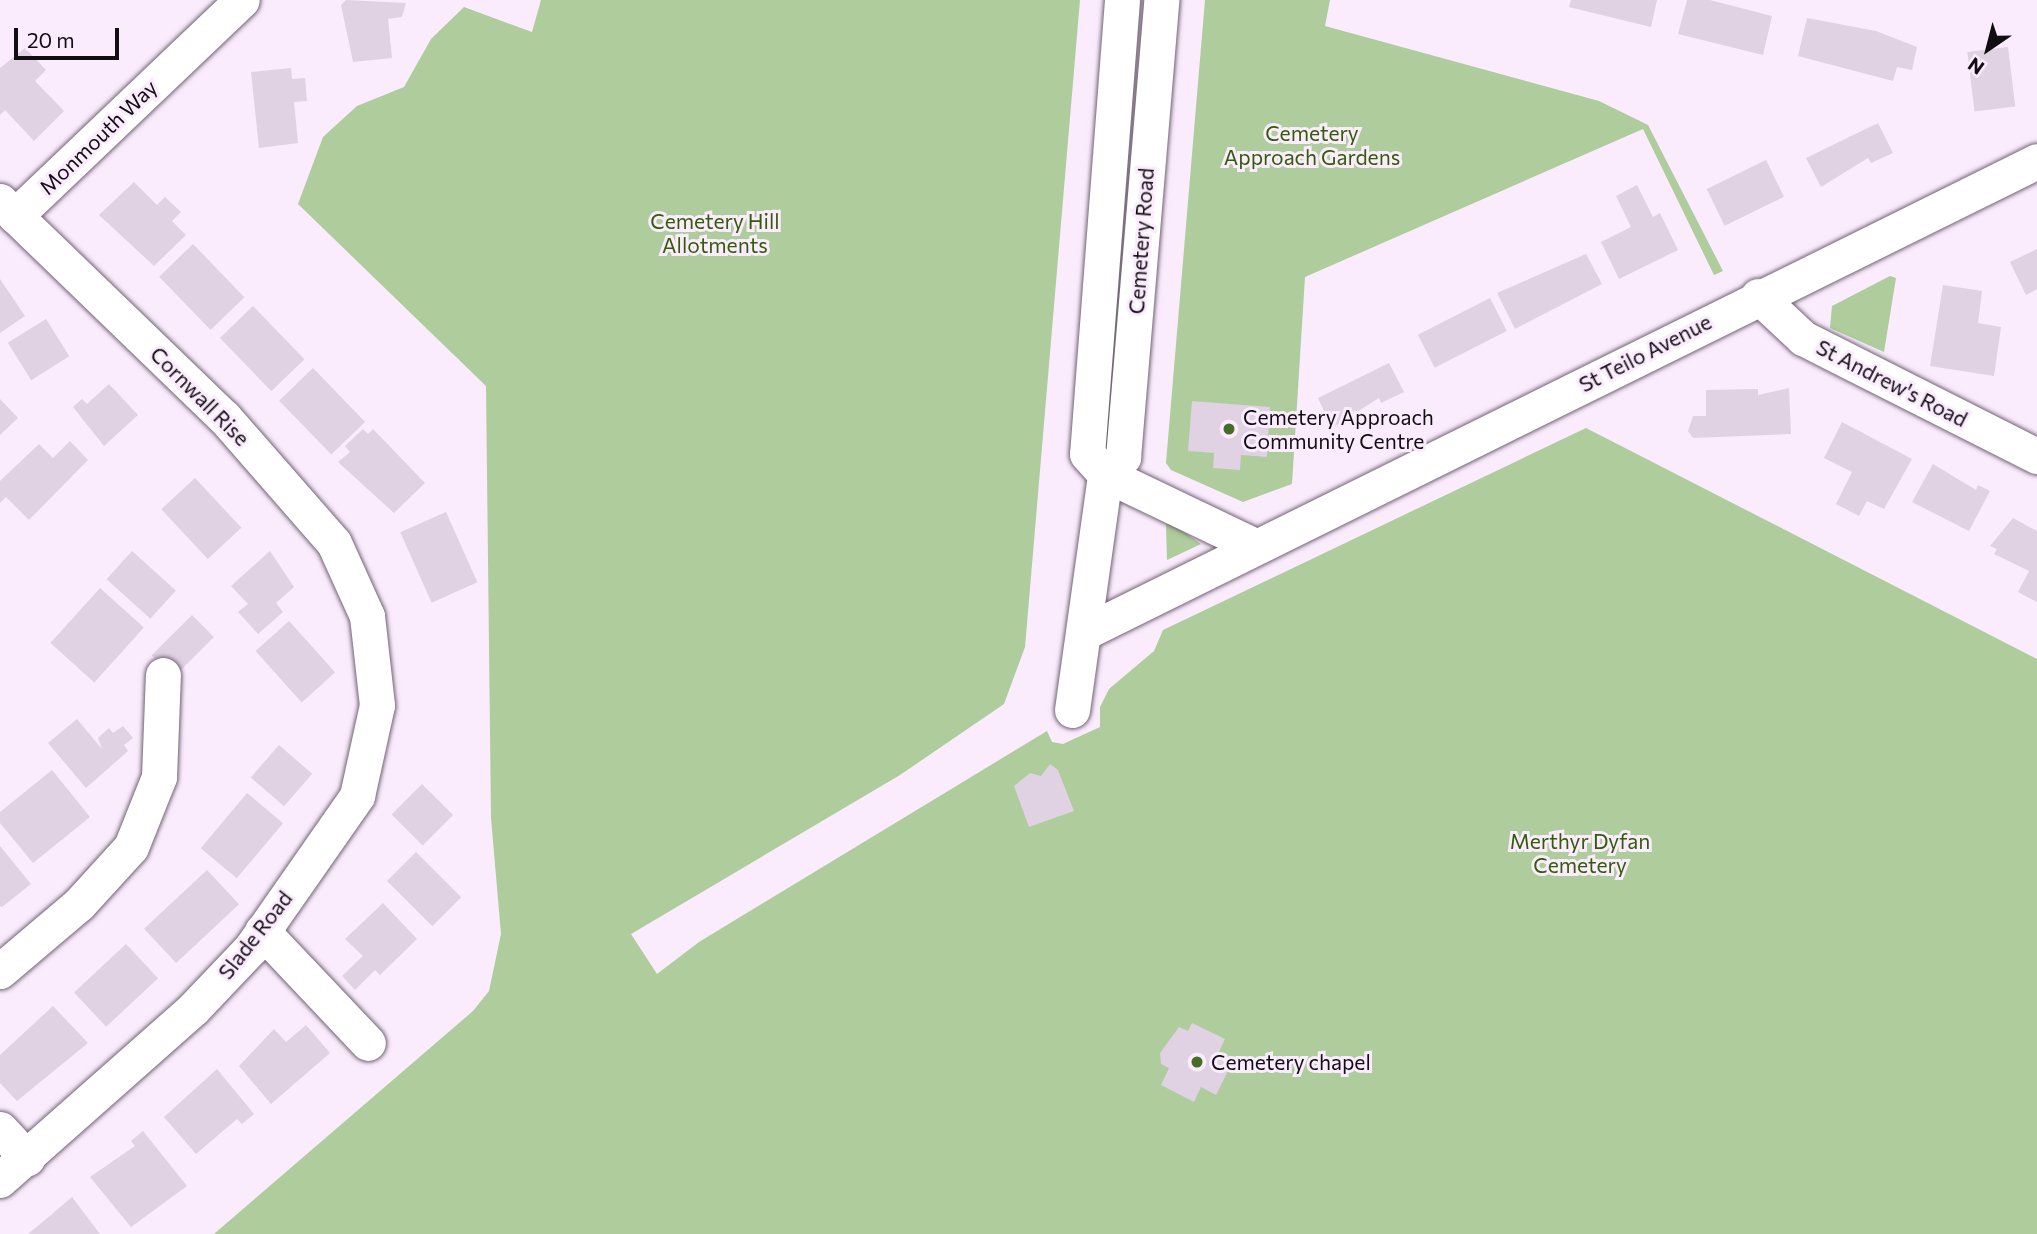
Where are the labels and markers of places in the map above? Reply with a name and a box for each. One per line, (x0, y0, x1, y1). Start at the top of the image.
place label: Cemetery Approach Community Centre (1243, 404, 1434, 454)
marker: Cemetery Approach Community Centre (1221, 421, 1237, 437)
place label: Cemetery chapel (1211, 1049, 1371, 1075)
marker: Cemetery chapel (1189, 1054, 1205, 1070)

